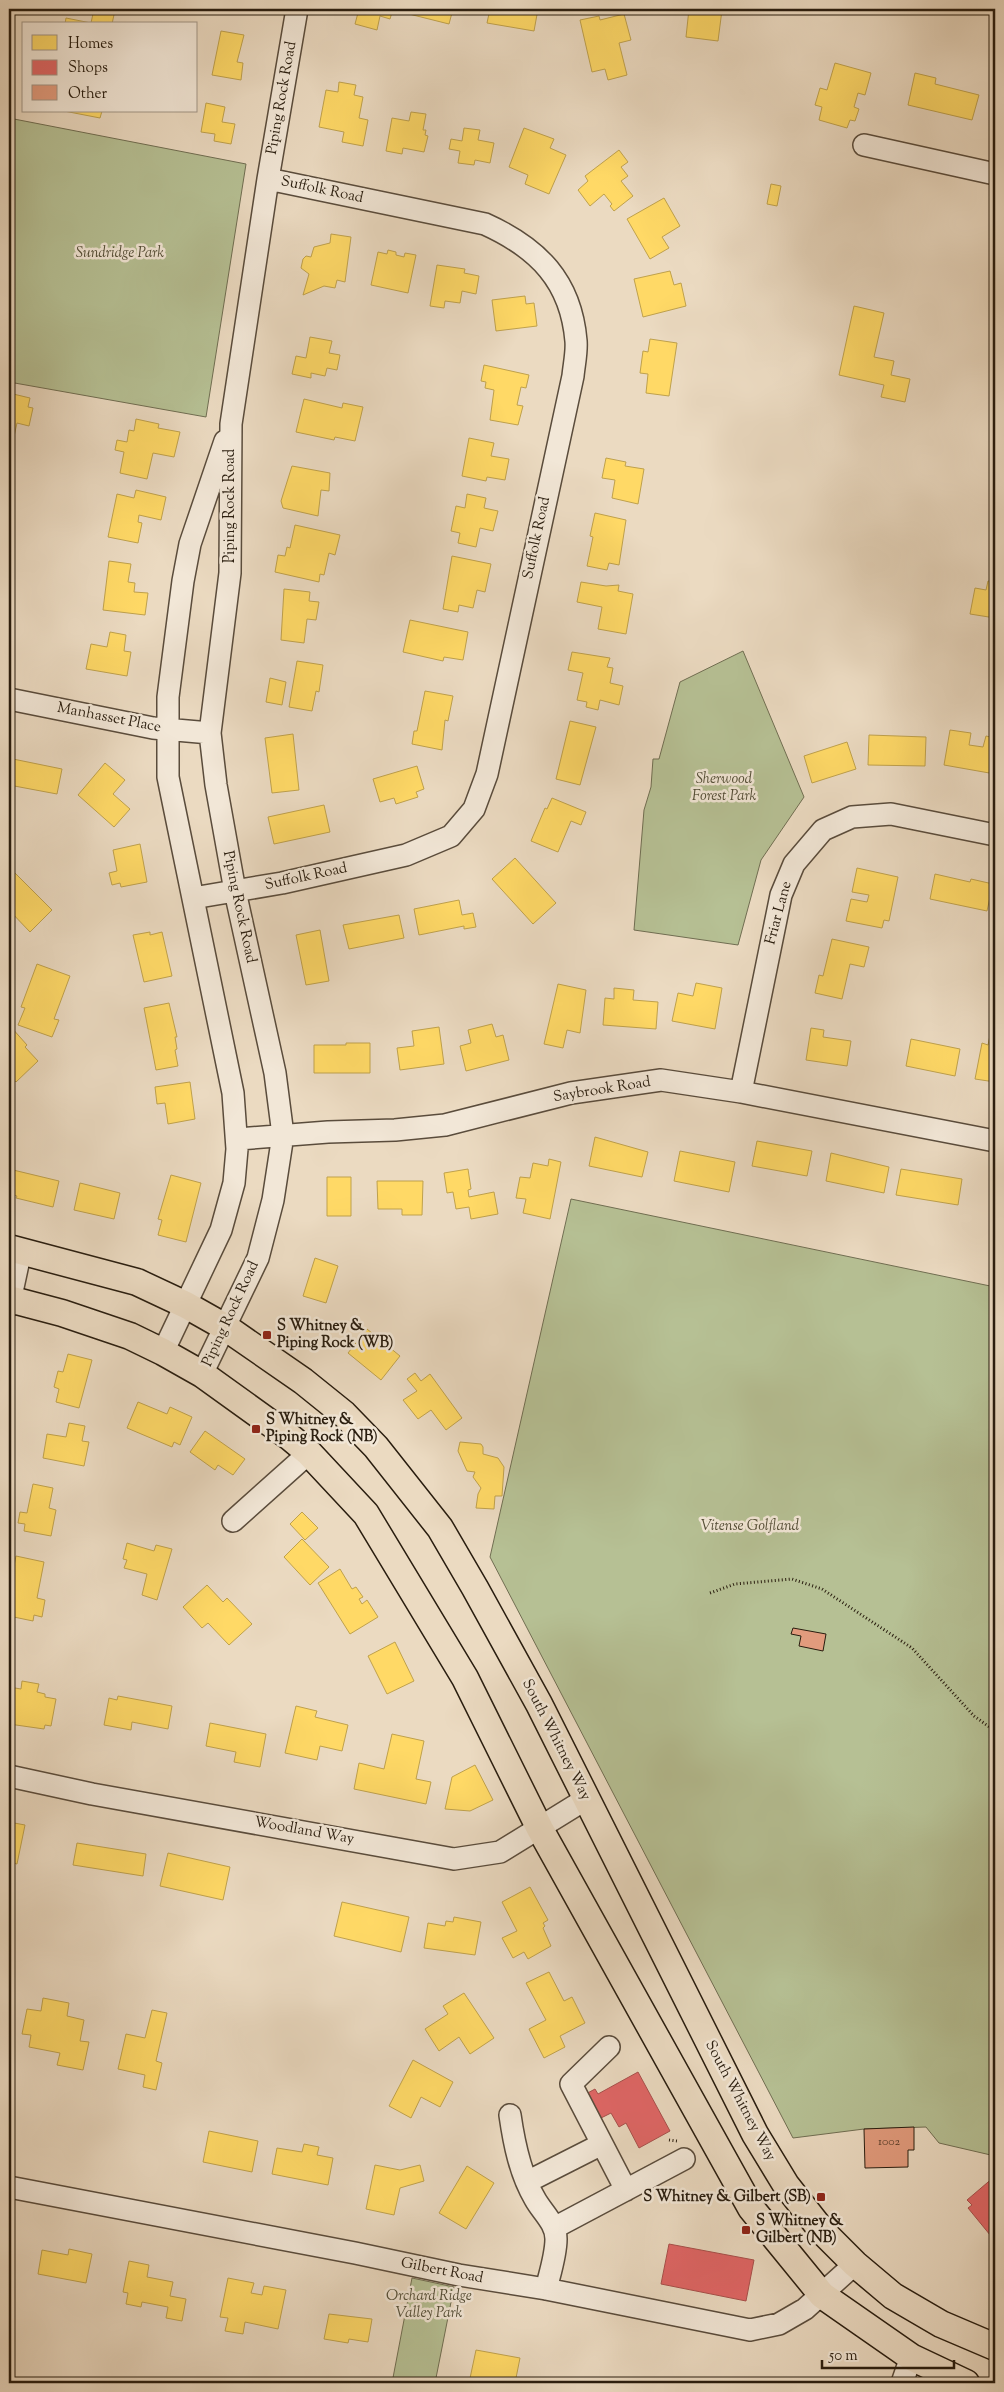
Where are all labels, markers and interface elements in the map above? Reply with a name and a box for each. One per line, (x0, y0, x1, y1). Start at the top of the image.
legend (22, 22, 198, 112)
text: Homes (68, 34, 113, 55)
street label: Piping Rock Road (262, 39, 302, 156)
text: Shops (68, 58, 108, 79)
text: Other (68, 84, 108, 105)
street label: Suffolk Road (279, 171, 366, 209)
park label: Sundridge Park (76, 243, 164, 264)
street label: Piping Rock Road (220, 448, 241, 563)
street label: Suffolk Road (518, 494, 556, 581)
street label: Manhasset Place (55, 698, 163, 738)
park label: Sherwood Forest Park (692, 769, 757, 807)
street label: Piping Rock Road (217, 849, 261, 966)
street label: Suffolk Road (263, 858, 350, 896)
street label: Friar Lane (760, 879, 798, 947)
street label: Saybrook Road (552, 1072, 653, 1108)
street label: Piping Rock Road (197, 1257, 265, 1370)
place label: S Whitney & Piping Rock (WB) (277, 1316, 393, 1354)
marker: S Whitney & Piping Rock (WB) (261, 1329, 273, 1341)
place label: S Whitney & Piping Rock (NB) (266, 1410, 378, 1448)
marker: S Whitney & Piping Rock (NB) (250, 1423, 262, 1435)
park label: Vitense Golfland (701, 1516, 800, 1537)
street label: South Whitney Way (516, 1676, 596, 1805)
street label: Woodland Way (252, 1812, 356, 1850)
street label: South Whitney Way (699, 2037, 781, 2165)
house number: 1002 (878, 2133, 900, 2151)
place label: S Whitney & Gilbert (SB) (643, 2187, 811, 2208)
marker: S Whitney & Gilbert (SB) (815, 2191, 827, 2203)
place label: S Whitney & Gilbert (NB) (756, 2211, 844, 2249)
marker: S Whitney & Gilbert (NB) (740, 2224, 752, 2236)
street label: Gilbert Road (399, 2253, 486, 2289)
park label: Orchard Ridge Valley Park (386, 2286, 472, 2324)
scale bar (822, 2337, 954, 2369)
text: 50 m (828, 2346, 858, 2367)

